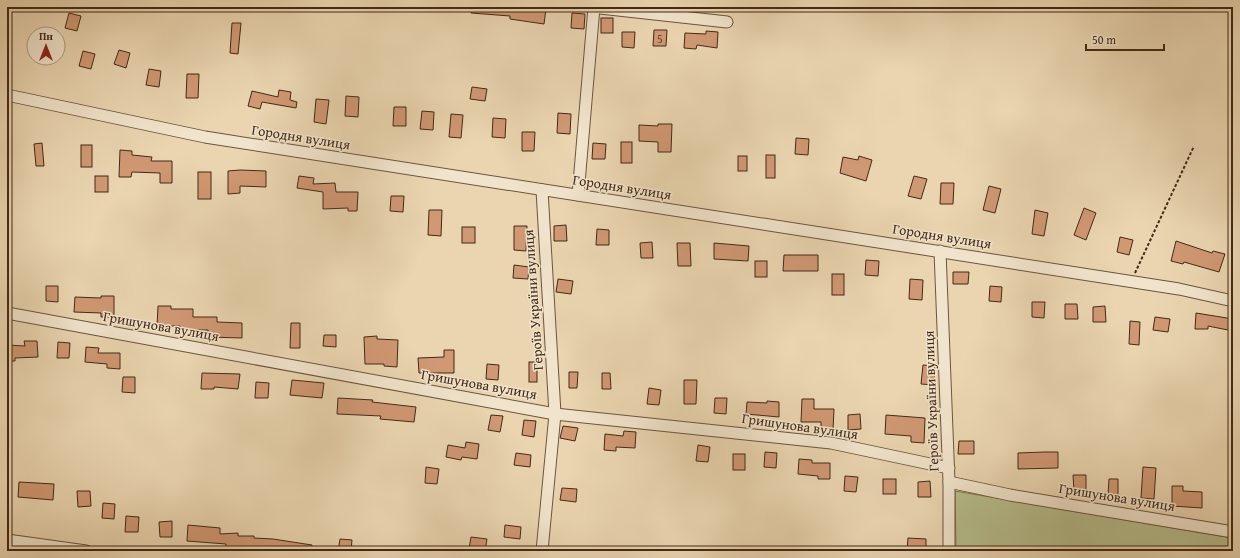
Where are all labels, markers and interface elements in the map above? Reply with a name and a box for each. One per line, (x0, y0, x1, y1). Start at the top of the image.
north arrow (26, 26, 66, 66)
scale bar (1086, 26, 1164, 52)
text: Пн (39, 28, 53, 44)
house number: 5 (657, 30, 663, 47)
text: 50 m (1092, 31, 1116, 48)
street label: Городня вулиця (250, 119, 352, 155)
street label: Городня вулиця (571, 169, 673, 205)
street label: Городня вулиця (891, 218, 993, 254)
street label: Героїв України вулиця (518, 229, 548, 371)
street label: Гришунова вулиця (102, 306, 220, 346)
street label: Героїв України вулиця (919, 330, 943, 472)
street label: Гришунова вулиця (420, 364, 538, 404)
street label: Гришунова вулиця (741, 408, 859, 444)
street label: Гришунова вулиця (1058, 478, 1176, 516)

